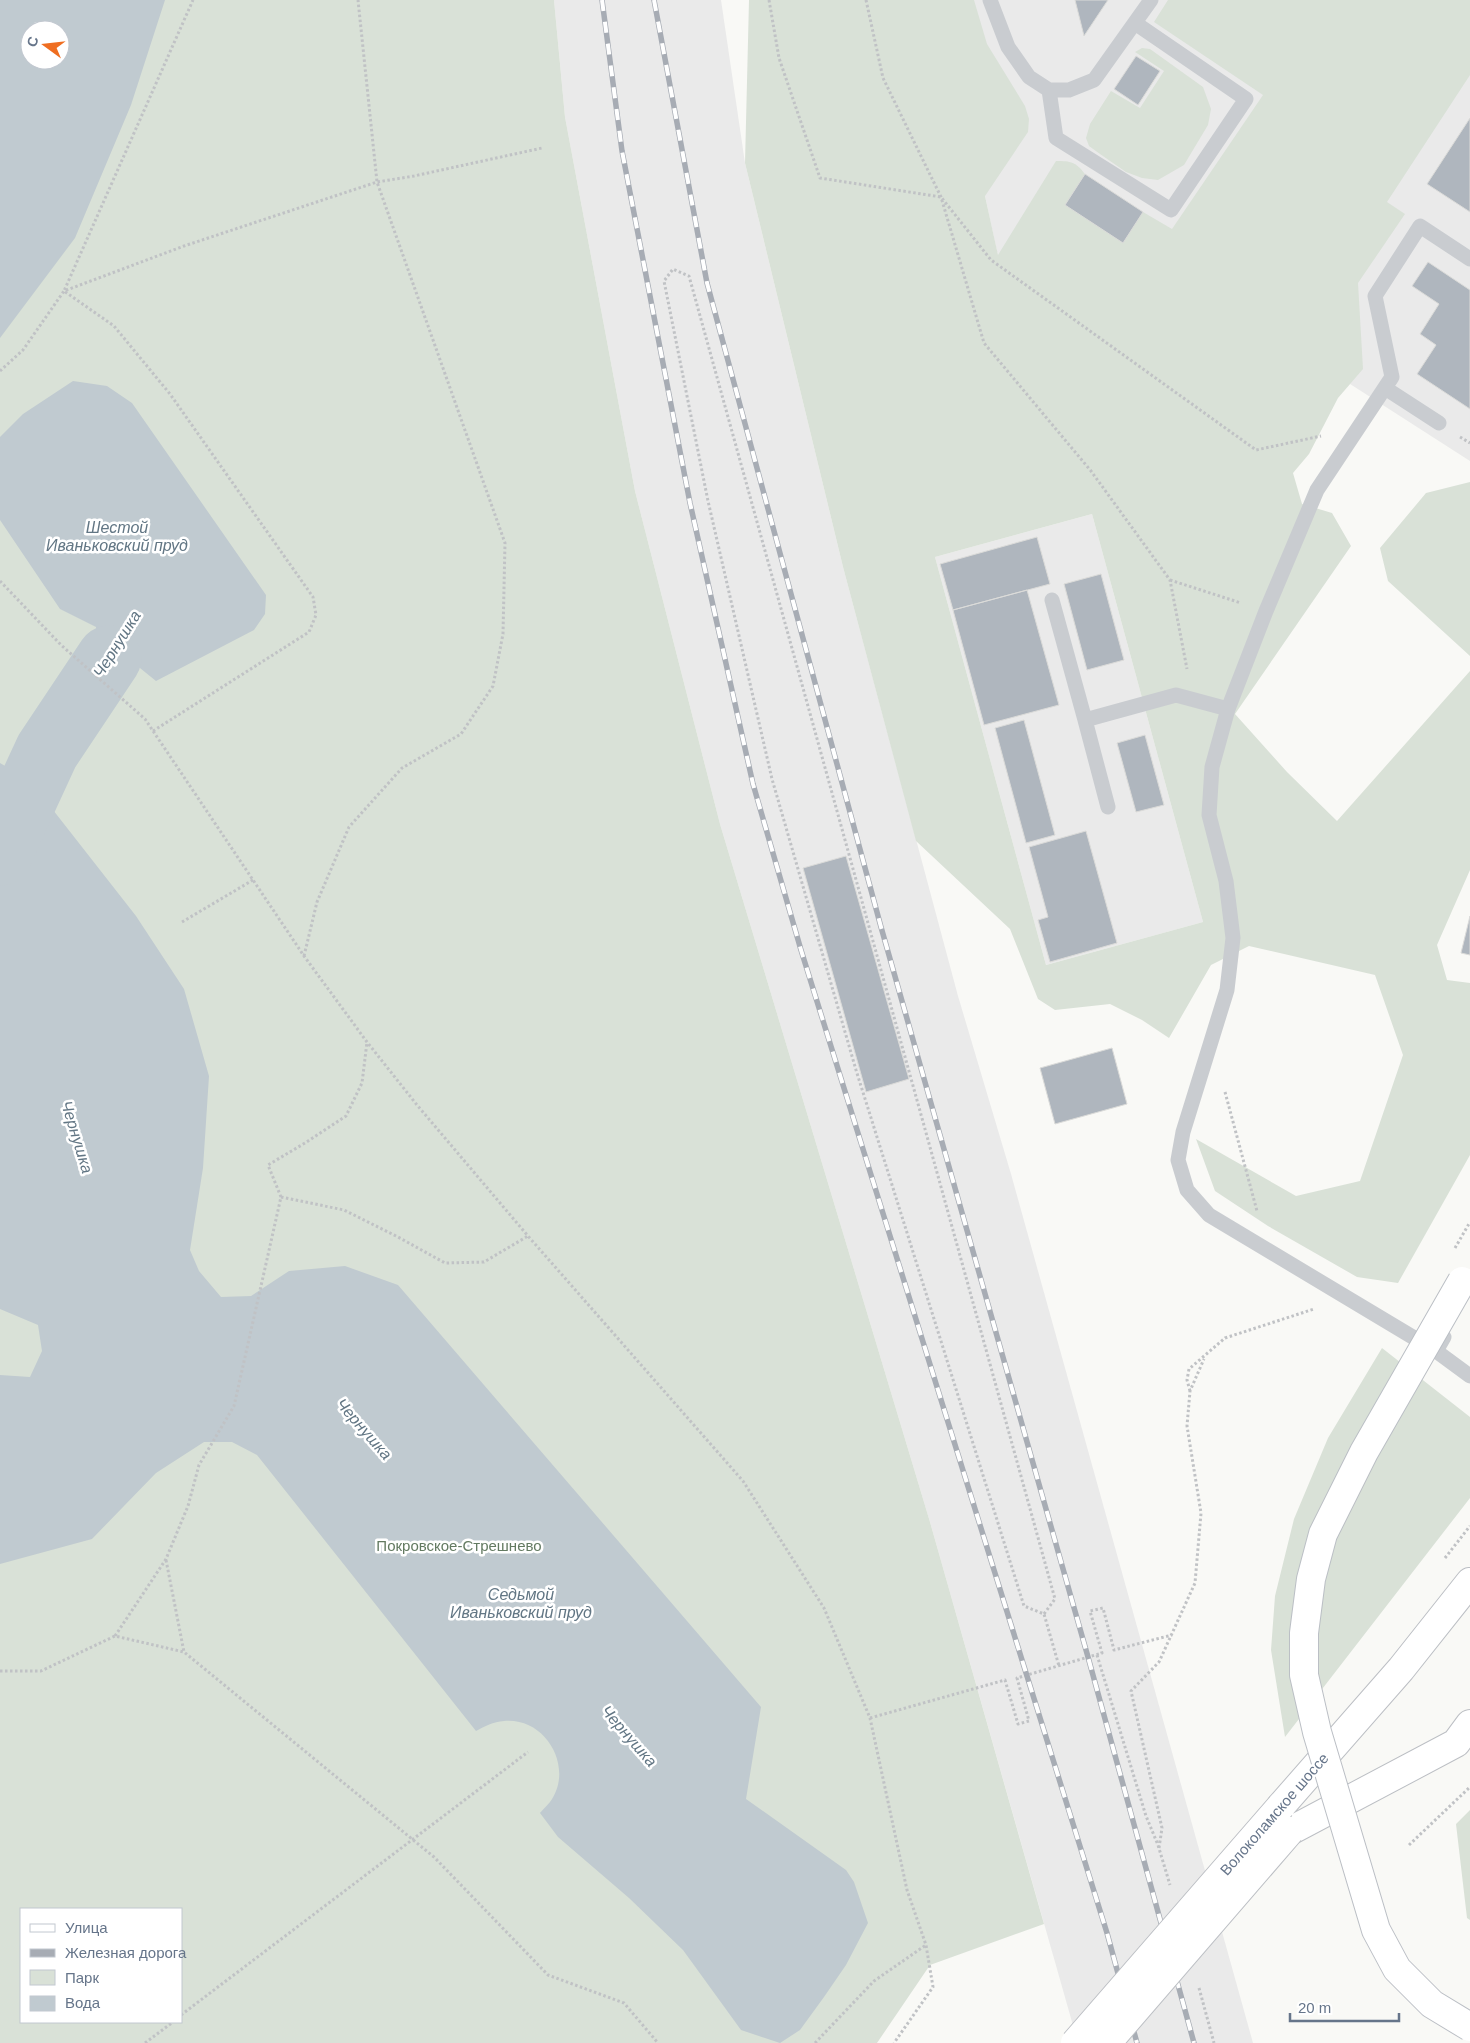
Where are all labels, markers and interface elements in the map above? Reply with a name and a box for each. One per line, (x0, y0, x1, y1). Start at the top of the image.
north arrow (20, 20, 70, 70)
text: С (23, 35, 41, 49)
water label: Шестой Иваньковский пруд (46, 519, 188, 554)
water label: Чернушка (90, 608, 144, 680)
water label: Чернушка (58, 1099, 96, 1175)
water label: Чернушка (333, 1395, 395, 1463)
park label: Покровское-Стрешнево (376, 1537, 542, 1554)
water label: Седьмой Иваньковский пруд (450, 1586, 592, 1621)
water label: Чернушка (598, 1702, 660, 1770)
street label: Волоколамское шоссе (1216, 1749, 1332, 1879)
legend (20, 1908, 182, 2023)
text: Улица (65, 1919, 108, 1936)
text: Железная дорога (65, 1944, 187, 1961)
text: Парк (65, 1969, 99, 1986)
scale bar (1290, 1990, 1399, 2022)
text: Вода (65, 1994, 101, 2011)
text: 20 m (1298, 1999, 1331, 2016)

